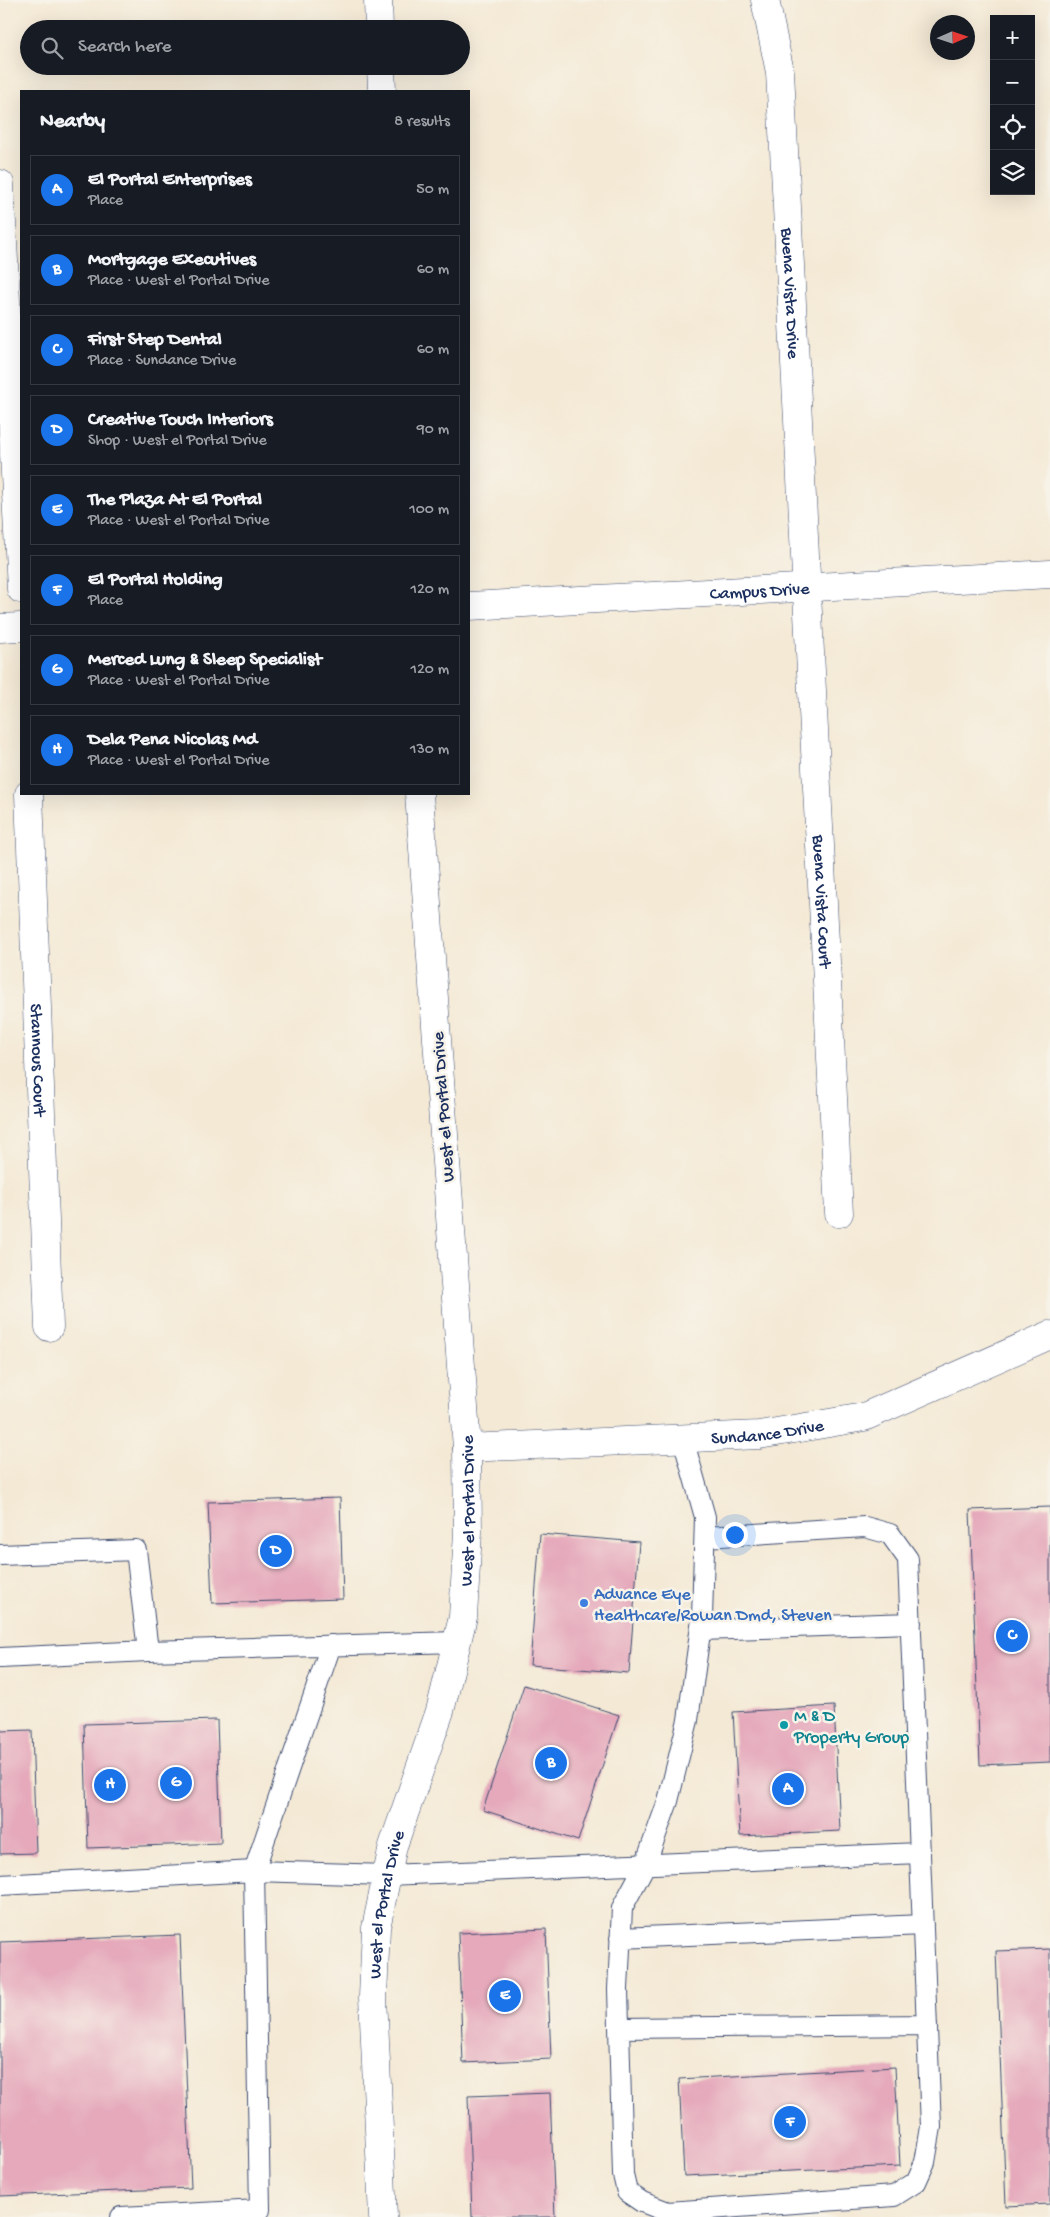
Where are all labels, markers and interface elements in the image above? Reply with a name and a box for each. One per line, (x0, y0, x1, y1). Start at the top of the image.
north arrow (930, 15, 975, 60)
map controls (990, 15, 1035, 195)
button: + (990, 15, 1035, 60)
search box (20, 20, 470, 75)
icon: search (38, 34, 66, 62)
text: Search here (78, 36, 172, 59)
button: − (990, 60, 1035, 105)
button: locate (990, 105, 1035, 150)
text: Nearby (40, 110, 105, 135)
text: 8 results (394, 113, 450, 132)
button: layers (990, 150, 1035, 195)
text: El Portal Enterprises (88, 169, 252, 192)
text: A (52, 181, 62, 200)
text: 50 m (416, 181, 449, 200)
text: Place (88, 192, 123, 211)
street label: Buena Vista Drive (775, 226, 803, 360)
text: Mortgage Executives (88, 249, 256, 272)
text: B (53, 261, 61, 280)
text: 60 m (417, 261, 449, 280)
text: Place · West el Portal Drive (88, 272, 270, 291)
text: First Step Dental (88, 329, 222, 352)
text: C (53, 341, 61, 360)
text: 60 m (417, 341, 449, 360)
text: Place · Sundance Drive (88, 352, 236, 371)
text: Creative Touch Interiors (88, 409, 273, 432)
text: D (52, 421, 62, 440)
text: 90 m (417, 421, 449, 440)
text: Shop · West el Portal Drive (88, 432, 267, 451)
text: The Plaza At El Portal (88, 489, 262, 512)
text: E (52, 501, 62, 520)
text: 100 m (409, 501, 449, 520)
text: Place · West el Portal Drive (88, 512, 270, 531)
text: El Portal Holding (88, 569, 223, 592)
street label: Campus Drive (709, 579, 811, 606)
text: F (53, 581, 61, 600)
text: 120 m (410, 581, 449, 600)
text: Place (88, 592, 123, 611)
text: Merced Lung & Sleep Specialist (88, 649, 322, 672)
text: G (52, 661, 62, 680)
text: 120 m (410, 661, 449, 680)
text: Place · West el Portal Drive (88, 672, 270, 691)
text: Dela Pena Nicolas Md (88, 729, 257, 752)
text: H (52, 741, 62, 760)
text: 130 m (410, 741, 449, 760)
text: Place · West el Portal Drive (88, 752, 270, 771)
street label: Buena Vista Court (806, 833, 834, 970)
street label: Stannous Court (24, 1003, 49, 1118)
street label: West el Portal Drive (429, 1030, 460, 1183)
street label: Sundance Drive (711, 1416, 826, 1450)
street label: West el Portal Drive (457, 1434, 481, 1587)
your location (722, 1522, 748, 1548)
pin: D (260, 1532, 292, 1570)
place label: Advance Eye Healthcare/Rowan Dmd, Steven (594, 1585, 832, 1627)
marker: Advance Eye Healthcare/Rowan Dmd, Steven (578, 1597, 590, 1609)
pin: C (996, 1617, 1028, 1655)
place label: M & D Property Group (793, 1707, 909, 1749)
marker: M & D Property Group (778, 1719, 790, 1731)
pin: B (535, 1744, 567, 1782)
pin: G (160, 1764, 192, 1802)
pin: H (94, 1766, 126, 1804)
pin: A (772, 1770, 804, 1808)
street label: West el Portal Drive (366, 1827, 411, 1979)
pin: E (489, 1977, 521, 2015)
pin: F (774, 2103, 806, 2141)

